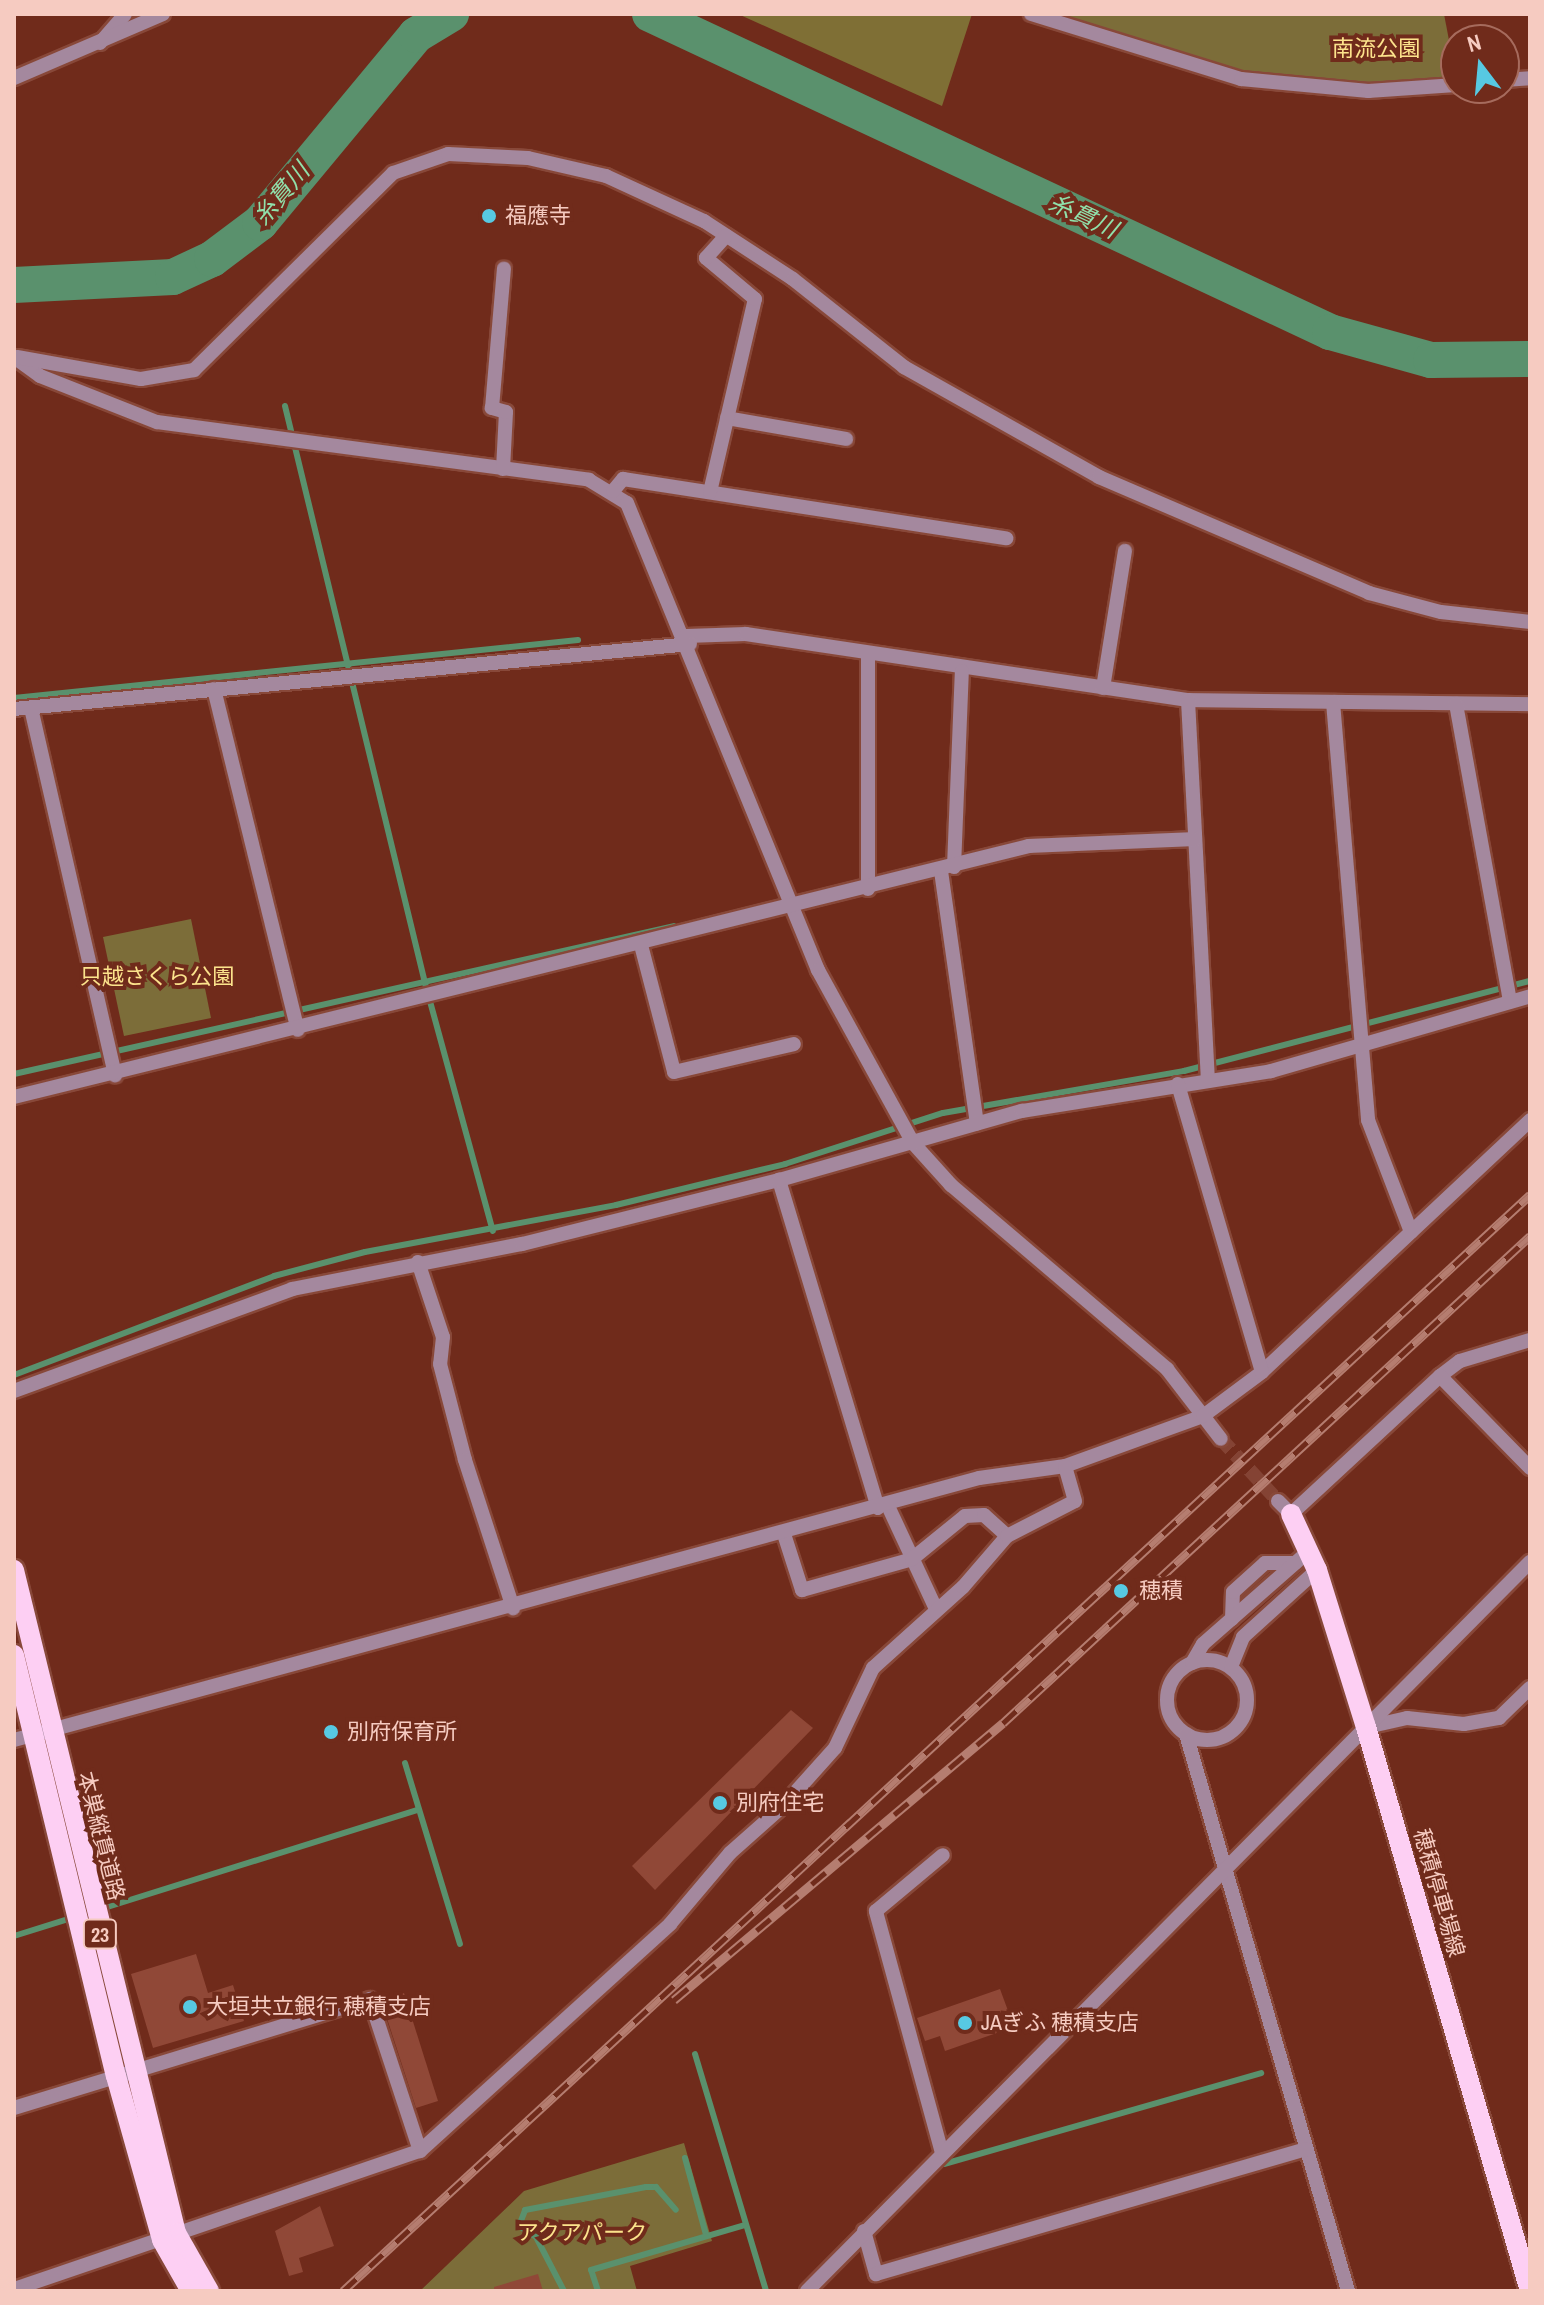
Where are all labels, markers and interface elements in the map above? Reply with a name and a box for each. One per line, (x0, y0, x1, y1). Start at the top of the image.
north arrow (1440, 24, 1520, 104)
text: N (1464, 27, 1484, 59)
park label: 南流公園 (1332, 36, 1420, 62)
water label: 糸貫川 (247, 157, 315, 231)
water label: 糸貫川 (1044, 188, 1122, 244)
place label: 福應寺 (505, 203, 571, 229)
marker: 福應寺 (480, 207, 498, 225)
park label: 只越さくら公園 (80, 964, 234, 990)
place label: 穂積 (1139, 1578, 1183, 1604)
marker: 穂積 (1110, 1580, 1132, 1602)
place label: 別府保育所 (347, 1719, 457, 1745)
marker: 別府保育所 (322, 1723, 340, 1741)
street label: 本巣縦貫道路 (72, 1769, 130, 1903)
place label: 別府住宅 (736, 1790, 824, 1816)
marker: 別府住宅 (711, 1794, 729, 1812)
street label: 穂積停車場線 (1408, 1826, 1470, 1960)
road number: 23 (82, 1918, 118, 1950)
place label: 大垣共立銀行 穂積支店 (206, 1994, 431, 2020)
marker: 大垣共立銀行 穂積支店 (181, 1998, 199, 2016)
place label: JAぎふ 穂積支店 (981, 2010, 1139, 2036)
marker: JAぎふ 穂積支店 (956, 2014, 974, 2032)
park label: アクアパーク (516, 2220, 648, 2246)

